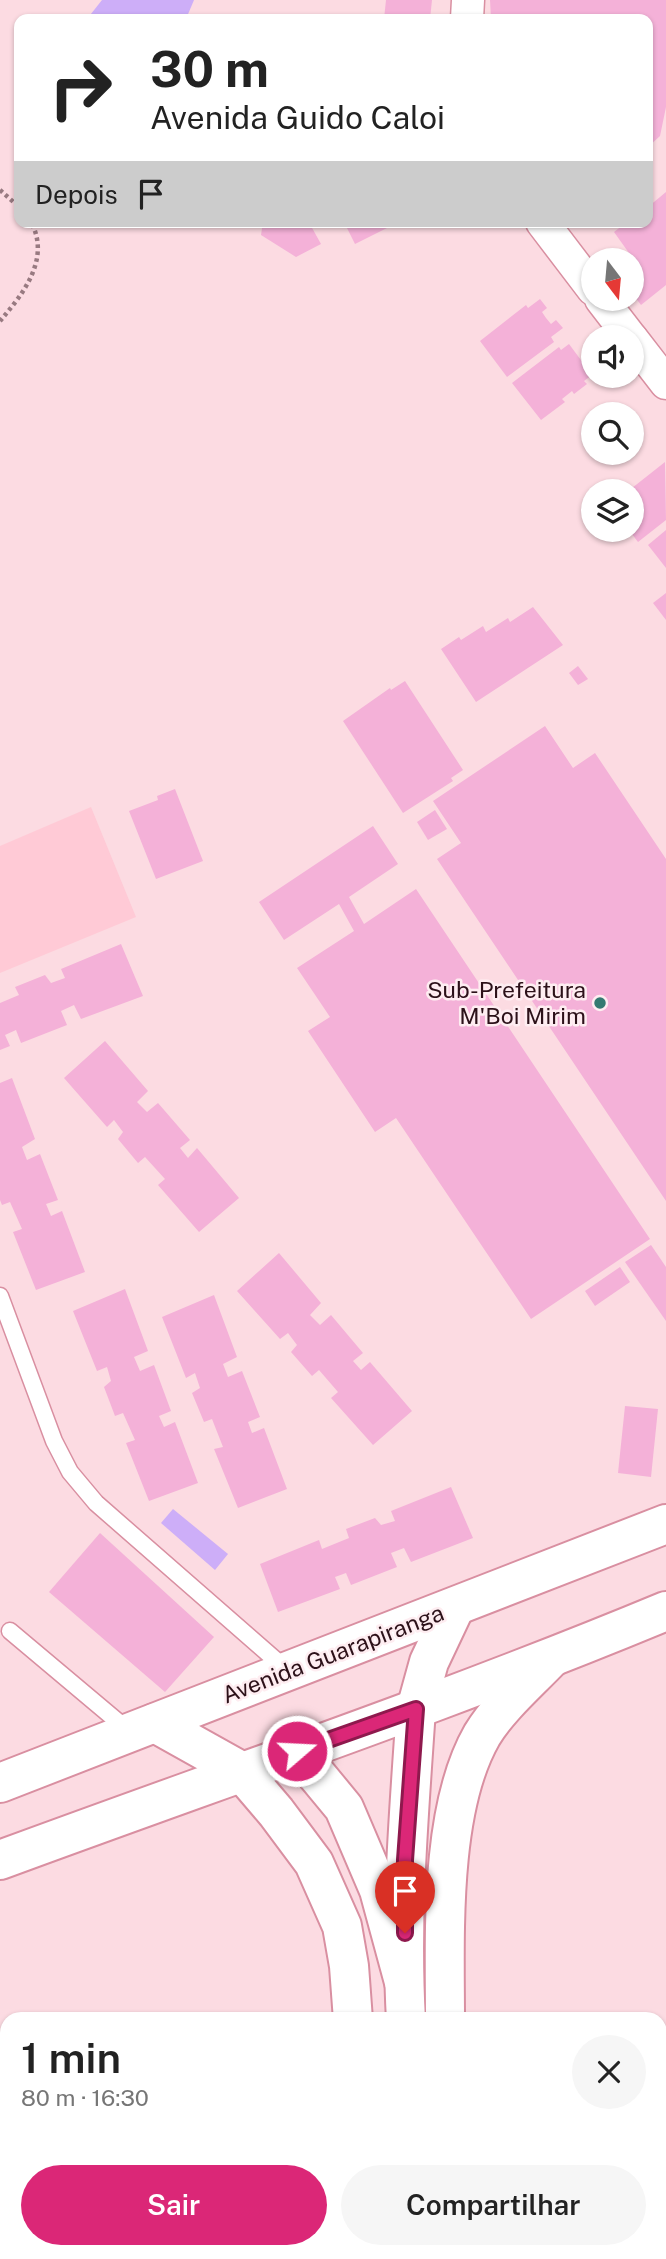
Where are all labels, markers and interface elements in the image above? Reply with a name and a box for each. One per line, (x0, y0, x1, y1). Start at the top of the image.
text: 30 m (150, 40, 269, 98)
icon: right (35, 42, 126, 133)
text: Avenida Guido Caloi (150, 99, 445, 136)
icon: arrive (132, 175, 170, 213)
text: Depois (35, 179, 118, 210)
north arrow (581, 248, 644, 312)
map controls (581, 248, 644, 542)
button: sound (581, 325, 644, 388)
button: search (581, 402, 644, 465)
button: layers (581, 479, 644, 542)
place label: Sub-Prefeitura M'Boi Mirim (427, 976, 586, 1029)
marker: Sub-Prefeitura M'Boi Mirim (592, 995, 608, 1011)
street label: Avenida Guarapiranga (218, 1599, 448, 1708)
position arrow (260, 1714, 334, 1788)
pin (375, 1861, 435, 1933)
icon: arrive (386, 1872, 424, 1910)
text: 1 min (21, 2033, 121, 2082)
button: close (572, 2035, 646, 2109)
text: 80 m · 16:30 (21, 2084, 149, 2111)
button: Sair (21, 2165, 327, 2245)
button: Compartilhar (341, 2165, 646, 2245)

